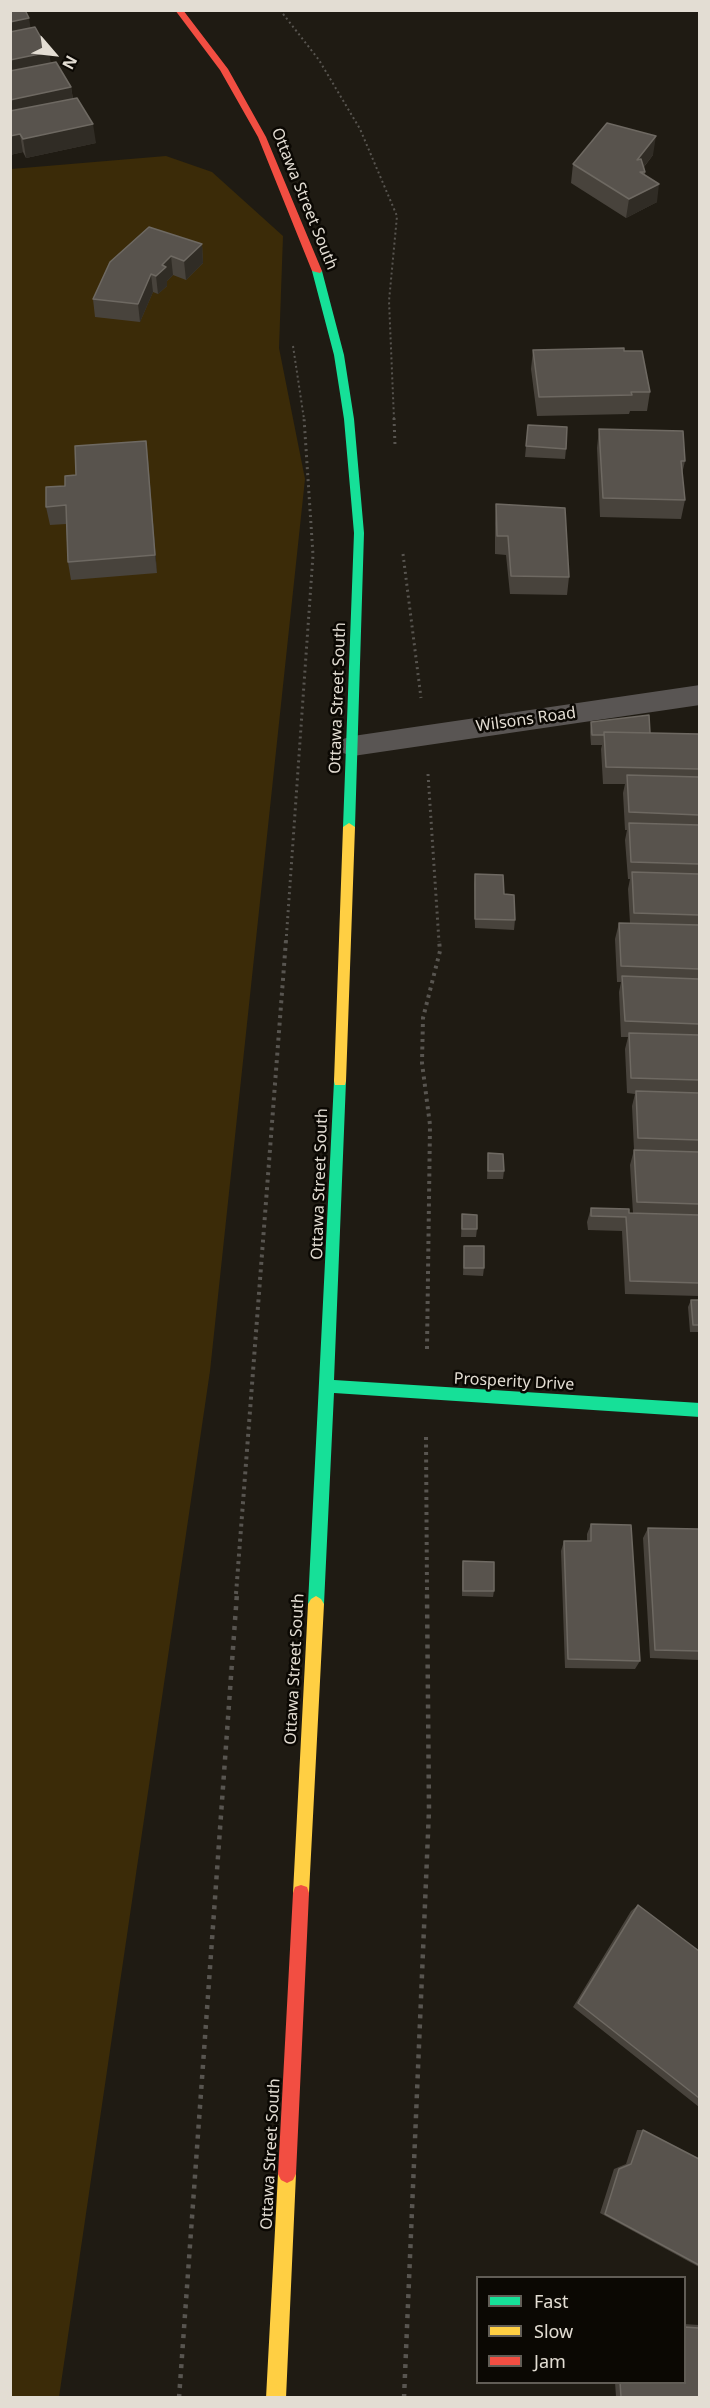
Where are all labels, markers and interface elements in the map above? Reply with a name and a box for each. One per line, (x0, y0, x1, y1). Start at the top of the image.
north arrow (24, 24, 84, 84)
text: N (57, 52, 83, 73)
street label: Ottawa Street South (267, 125, 341, 273)
street label: Ottawa Street South (326, 622, 350, 774)
street label: Wilsons Road (475, 703, 577, 737)
street label: Ottawa Street South (308, 1108, 332, 1260)
street label: Prosperity Drive (453, 1369, 575, 1395)
street label: Ottawa Street South (281, 1593, 309, 1745)
street label: Ottawa Street South (257, 2078, 285, 2230)
legend (476, 2276, 686, 2384)
text: Fast (534, 2289, 569, 2313)
text: Slow (534, 2319, 573, 2343)
text: Jam (534, 2349, 566, 2373)

